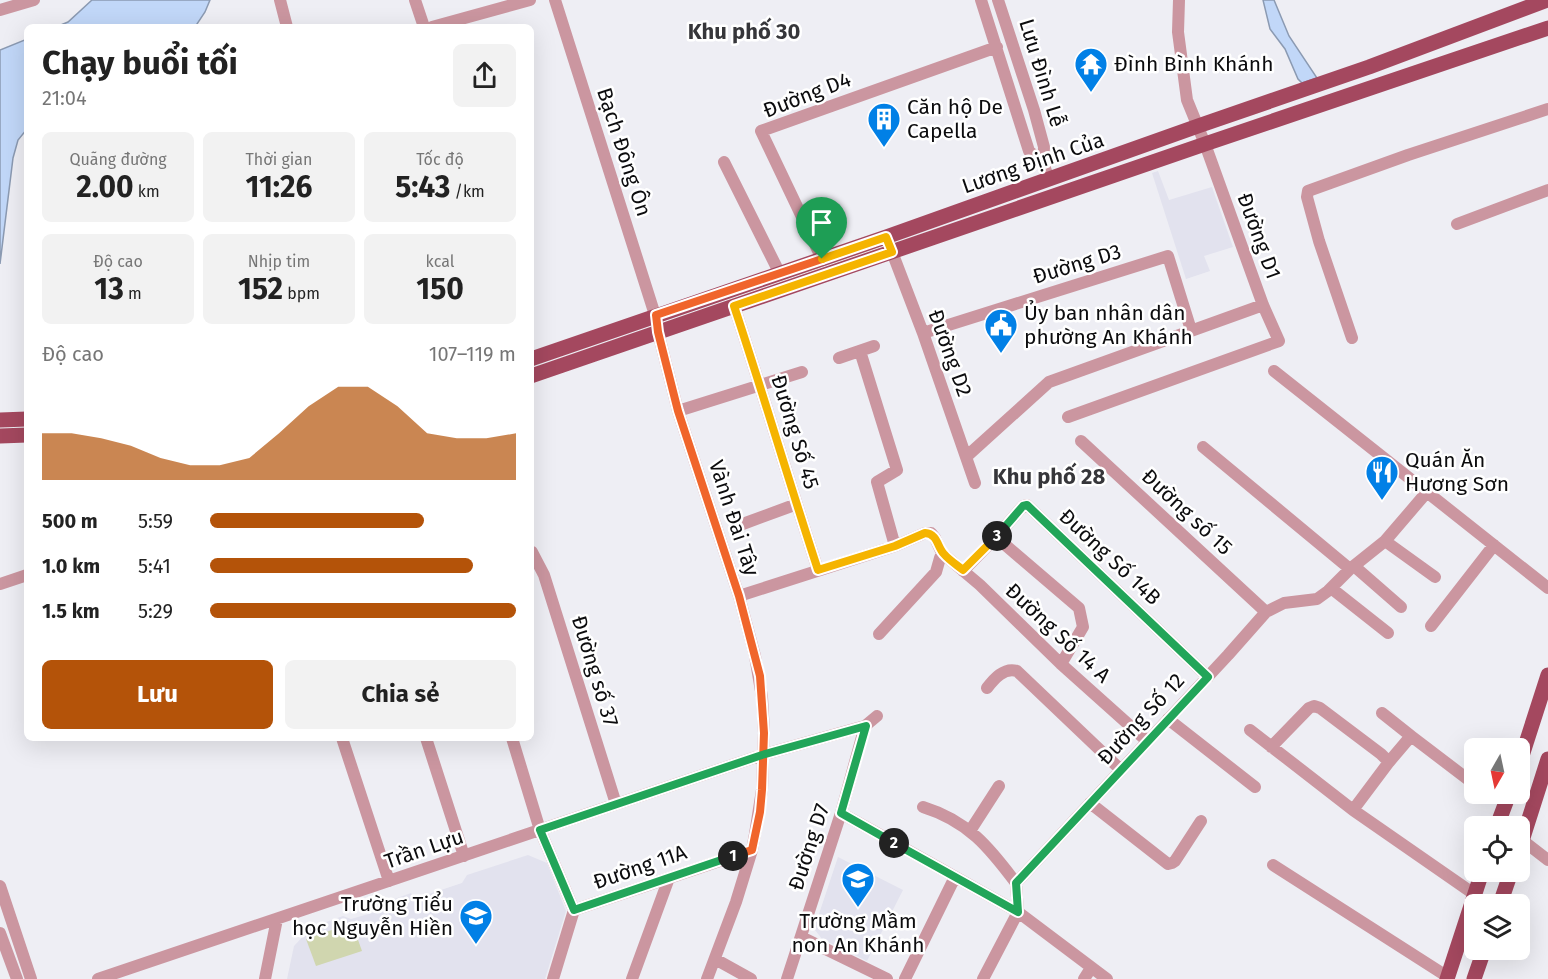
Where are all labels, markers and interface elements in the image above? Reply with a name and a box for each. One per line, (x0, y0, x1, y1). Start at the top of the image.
street label: Lưu Đình Lễ (1013, 16, 1071, 130)
district label: Khu phố 30 (688, 17, 800, 45)
text: Chạy buổi tối (42, 43, 238, 83)
button: share (453, 44, 516, 107)
temple icon: Đình Bình Khánh (1073, 46, 1109, 93)
place label: Đình Bình Khánh (1114, 51, 1273, 77)
street label: Đường D4 (759, 66, 855, 124)
street label: Bạch Đông Ôn (591, 84, 657, 220)
text: 21:04 (42, 86, 87, 110)
place label: Căn hộ De Capella (907, 94, 1003, 144)
building icon: Căn hộ De Capella (866, 101, 902, 148)
street label: Lương Định Của (959, 127, 1107, 199)
text: Quãng đường (69, 150, 167, 169)
text: Thời gian (246, 150, 312, 169)
text: Tốc độ (416, 150, 464, 169)
text: 2.00 (76, 169, 134, 205)
text: 11:26 (246, 169, 312, 205)
text: 5:43 (395, 169, 450, 205)
text: km (134, 182, 160, 201)
text: /km (450, 182, 485, 201)
street label: Đường D1 (1231, 189, 1287, 283)
pin (796, 197, 847, 259)
icon: arrive (805, 206, 838, 239)
street label: Đường D3 (1030, 238, 1124, 290)
text: Độ cao (93, 252, 143, 271)
text: Nhịp tim (248, 252, 310, 271)
text: kcal (426, 252, 454, 271)
text: 13 (94, 271, 124, 307)
text: 152 (238, 271, 283, 307)
text: 150 (416, 271, 464, 307)
text: m (124, 284, 142, 303)
text: bpm (283, 284, 320, 303)
place label: Ủy ban nhân dân phường An Khánh (1024, 299, 1193, 350)
street label: Đường D2 (922, 306, 978, 400)
public building icon: Ủy ban nhân dân phường An Khánh (983, 307, 1019, 354)
text: Độ cao (42, 342, 104, 366)
text: 107–119 m (429, 342, 516, 366)
street label: Đường Số 45 (765, 372, 825, 492)
place label: Quán Ăn Hương Sơn (1405, 447, 1509, 497)
restaurant icon: Quán Ăn Hương Sơn (1364, 454, 1400, 501)
street label: Vành Đai Tây (703, 457, 765, 580)
district label: Khu phố 28 (993, 462, 1105, 490)
street label: Đường số 15 (1136, 463, 1238, 561)
street label: Đường Số 14B (1054, 503, 1166, 611)
text: 500 m (42, 509, 98, 533)
text: 5:59 (138, 509, 173, 533)
pin: 3 (982, 521, 1012, 551)
text: 3 (993, 526, 1001, 545)
text: 1.0 km (42, 554, 100, 578)
text: 5:41 (138, 554, 171, 578)
street label: Đường Số 14 A (1000, 578, 1116, 688)
text: 1.5 km (42, 599, 100, 623)
text: 5:29 (138, 599, 173, 623)
street label: Đường số 37 (566, 612, 624, 730)
button: Lưu (42, 660, 273, 729)
button: Chia sẻ (285, 660, 516, 729)
street label: Đường Số 12 (1092, 668, 1190, 770)
north arrow (1464, 738, 1530, 804)
map controls (1464, 738, 1530, 960)
street label: Đường D7 (783, 800, 835, 894)
button: locate (1464, 816, 1530, 882)
street label: Trần Lựu (381, 823, 467, 875)
pin: 2 (879, 828, 909, 858)
text: 2 (890, 833, 898, 852)
street label: Đường 11A (590, 839, 690, 895)
pin: 1 (718, 841, 748, 871)
text: 1 (729, 846, 737, 865)
school or university icon: Trường Mầm non An Khánh (840, 861, 876, 908)
place label: Trường Tiểu học Nguyễn Hiền (292, 890, 453, 941)
button: layers (1464, 894, 1530, 960)
school or university icon: Trường Tiểu học Nguyễn Hiền (458, 898, 494, 945)
place label: Trường Mầm non An Khánh (791, 908, 925, 958)

